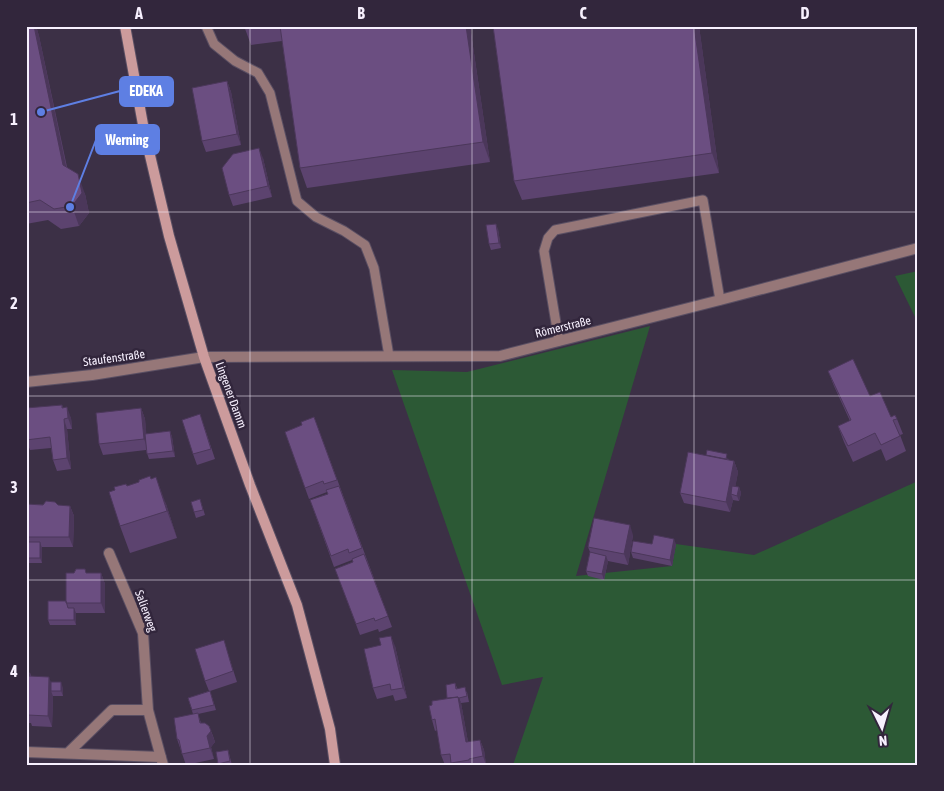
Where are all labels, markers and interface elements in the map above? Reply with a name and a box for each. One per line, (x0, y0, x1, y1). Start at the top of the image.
text: A (134, 4, 143, 22)
text: B (357, 4, 365, 22)
text: C (579, 4, 587, 22)
text: D (801, 4, 810, 22)
callout: EDEKA (120, 77, 173, 106)
text: EDEKA (129, 83, 163, 99)
text: 1 (10, 110, 18, 128)
callout: Werning (96, 125, 159, 154)
text: Werning (104, 132, 149, 148)
text: 2 (10, 294, 18, 312)
street label: Römerstraße (534, 313, 592, 341)
street label: Staufenstraße (82, 347, 146, 369)
street label: Lingener Damm (213, 360, 249, 430)
text: 3 (10, 478, 18, 496)
street label: Salierweg (132, 588, 160, 634)
text: 4 (9, 662, 18, 680)
north arrow (856, 704, 906, 754)
text: N (878, 733, 888, 749)

